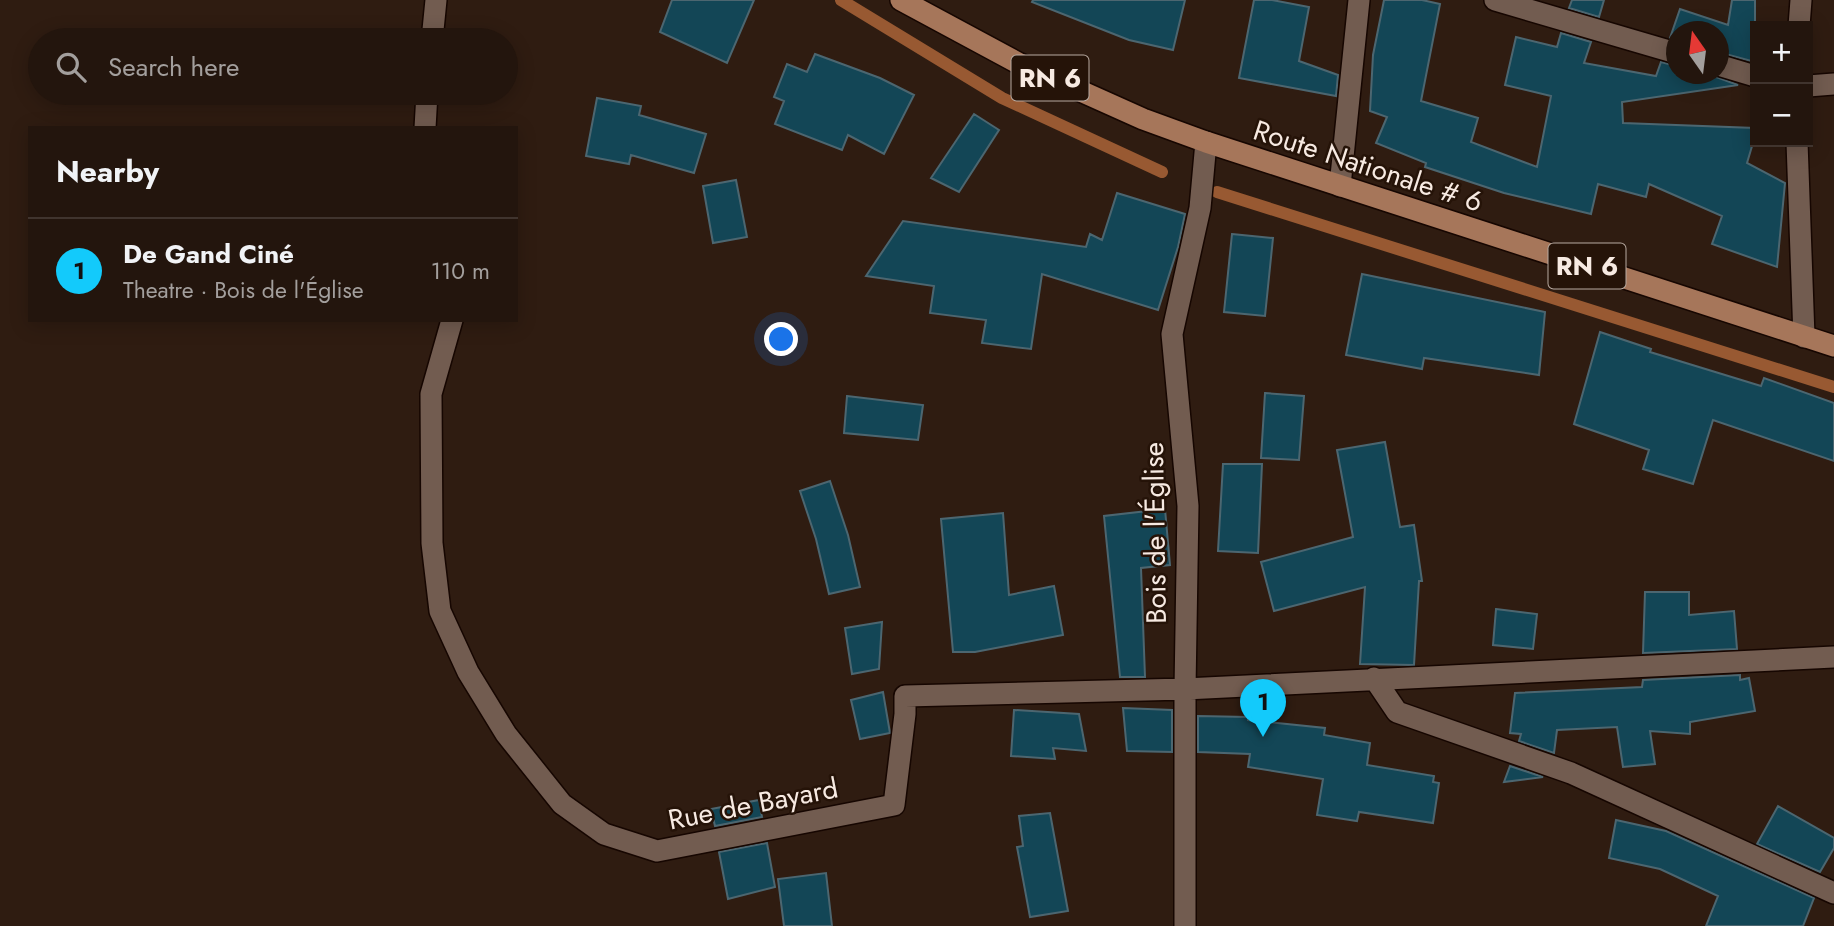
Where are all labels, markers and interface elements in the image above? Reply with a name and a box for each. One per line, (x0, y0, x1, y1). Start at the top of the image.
north arrow (1666, 21, 1729, 84)
map controls (1750, 21, 1813, 147)
button: + (1750, 21, 1813, 84)
search box (28, 28, 518, 105)
icon: search (52, 48, 90, 86)
text: Search here (108, 48, 240, 86)
road number: RN 6 (1012, 55, 1088, 100)
button: − (1750, 84, 1813, 147)
street label: Route Nationale # 6 (1248, 110, 1488, 222)
text: Nearby (56, 150, 159, 193)
text: De Gand Ciné (123, 235, 294, 273)
road number: RN 6 (1548, 244, 1626, 288)
text: 1 (73, 254, 85, 288)
text: 110 m (431, 254, 490, 288)
text: Theatre · Bois de l'Église (123, 273, 364, 307)
your location (764, 322, 798, 356)
street label: Bois de l'Église (1133, 442, 1177, 624)
pin: 1 (1240, 679, 1286, 737)
street label: Rue de Bayard (665, 767, 841, 841)

